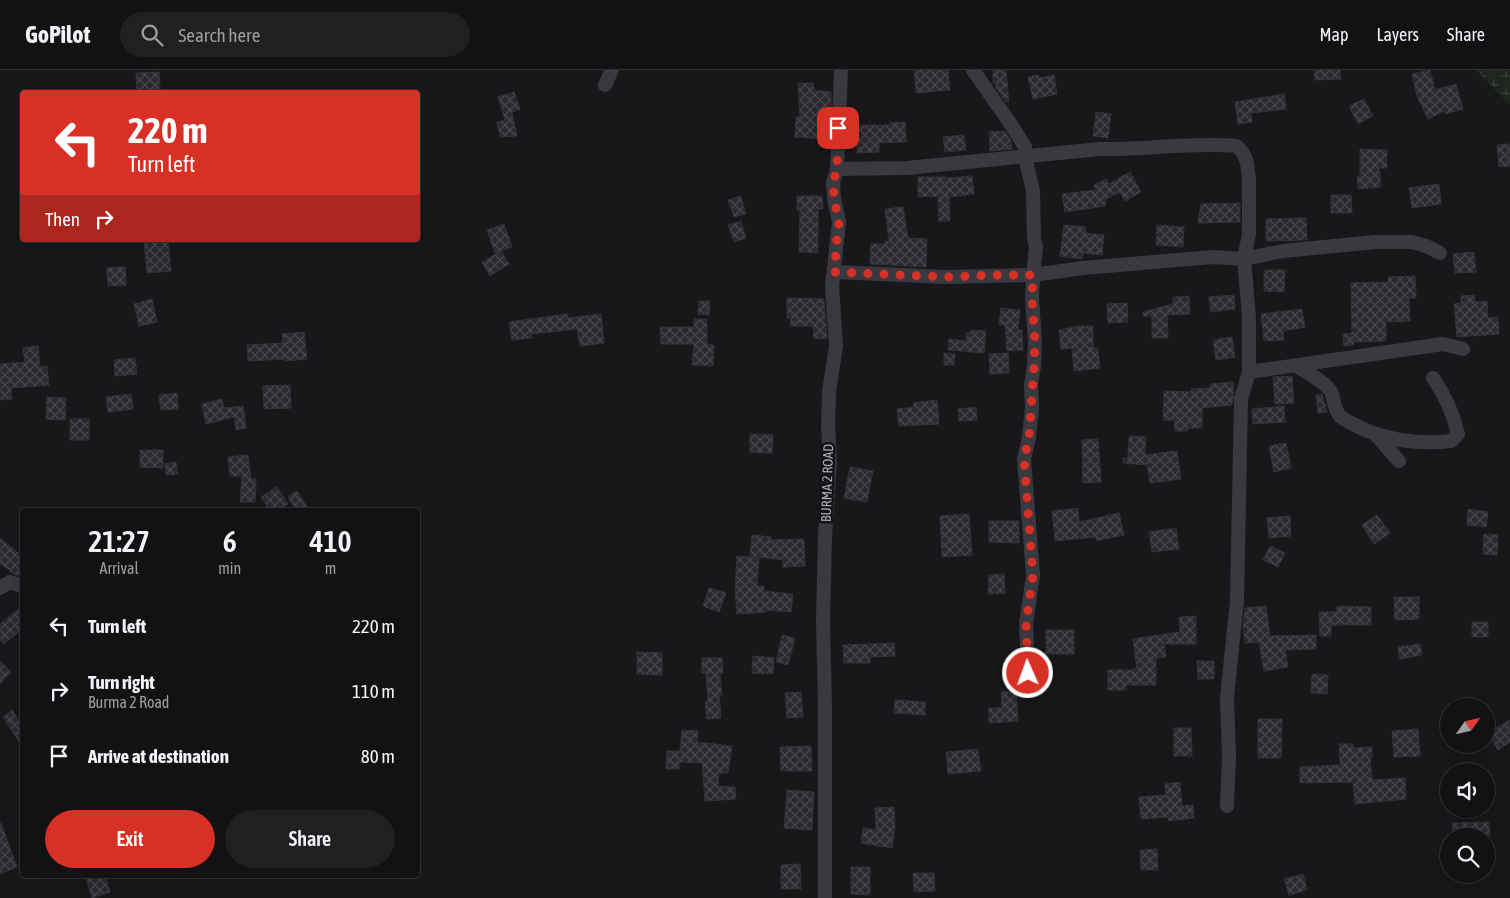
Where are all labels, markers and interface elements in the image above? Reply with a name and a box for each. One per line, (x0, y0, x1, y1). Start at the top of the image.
search box (120, 12, 470, 57)
text: GoPilot (25, 21, 90, 48)
icon: search (138, 21, 166, 49)
text: Search here (178, 24, 260, 46)
text: Map (1319, 24, 1348, 45)
text: Layers (1376, 24, 1419, 45)
text: Share (1447, 24, 1485, 45)
pin (817, 107, 859, 149)
icon: left (45, 110, 110, 175)
text: 220 m (128, 110, 207, 150)
icon: arrive (824, 114, 852, 142)
text: Turn left (128, 151, 195, 177)
icon: right (90, 205, 118, 233)
text: Then (45, 208, 80, 230)
street label: BURMA 2 ROAD (818, 443, 836, 522)
text: 21:27 (88, 524, 150, 558)
text: 6 (223, 524, 237, 558)
text: 410 (309, 524, 352, 558)
text: Arrival (100, 559, 139, 577)
text: min (218, 559, 241, 577)
text: m (325, 559, 336, 577)
icon: left (45, 612, 73, 640)
text: Turn left (88, 615, 146, 637)
text: 220 m (352, 615, 395, 637)
position arrow (1001, 646, 1053, 698)
text: Turn right (88, 671, 155, 693)
icon: right (45, 677, 73, 705)
text: 110 m (352, 680, 395, 702)
text: Burma 2 Road (88, 693, 169, 711)
north arrow (1440, 698, 1495, 752)
map controls (1440, 698, 1495, 883)
icon: arrive (45, 742, 73, 770)
text: Arrive at destination (88, 745, 229, 767)
text: 80 m (361, 745, 395, 767)
button: sound (1440, 763, 1495, 818)
button: Exit (45, 810, 215, 868)
button: Share (225, 810, 395, 868)
button: search (1440, 828, 1495, 883)

